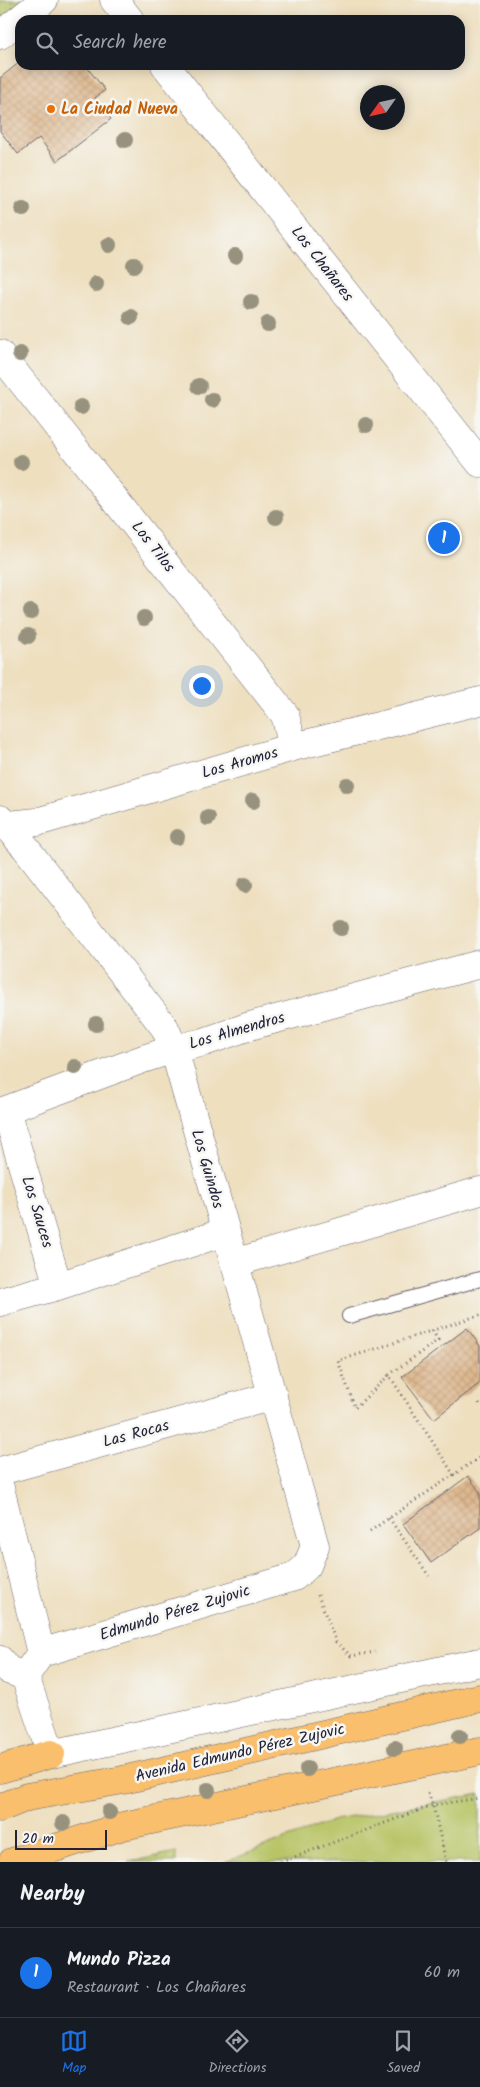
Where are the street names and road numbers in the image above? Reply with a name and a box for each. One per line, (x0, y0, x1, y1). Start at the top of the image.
street label: Los Chañares (284, 221, 360, 307)
street label: Los Tilos (125, 516, 181, 578)
street label: Los Aromos (199, 740, 281, 786)
street label: Los Almendros (186, 1005, 288, 1057)
street label: Los Guindos (184, 1127, 230, 1212)
street label: Los Sauces (14, 1173, 60, 1251)
street label: Las Rocas (100, 1413, 172, 1455)
street label: Edmundo Pérez Zujovic (97, 1578, 253, 1648)
street label: Avenida Edmundo Pérez Zujovic (133, 1717, 347, 1789)

